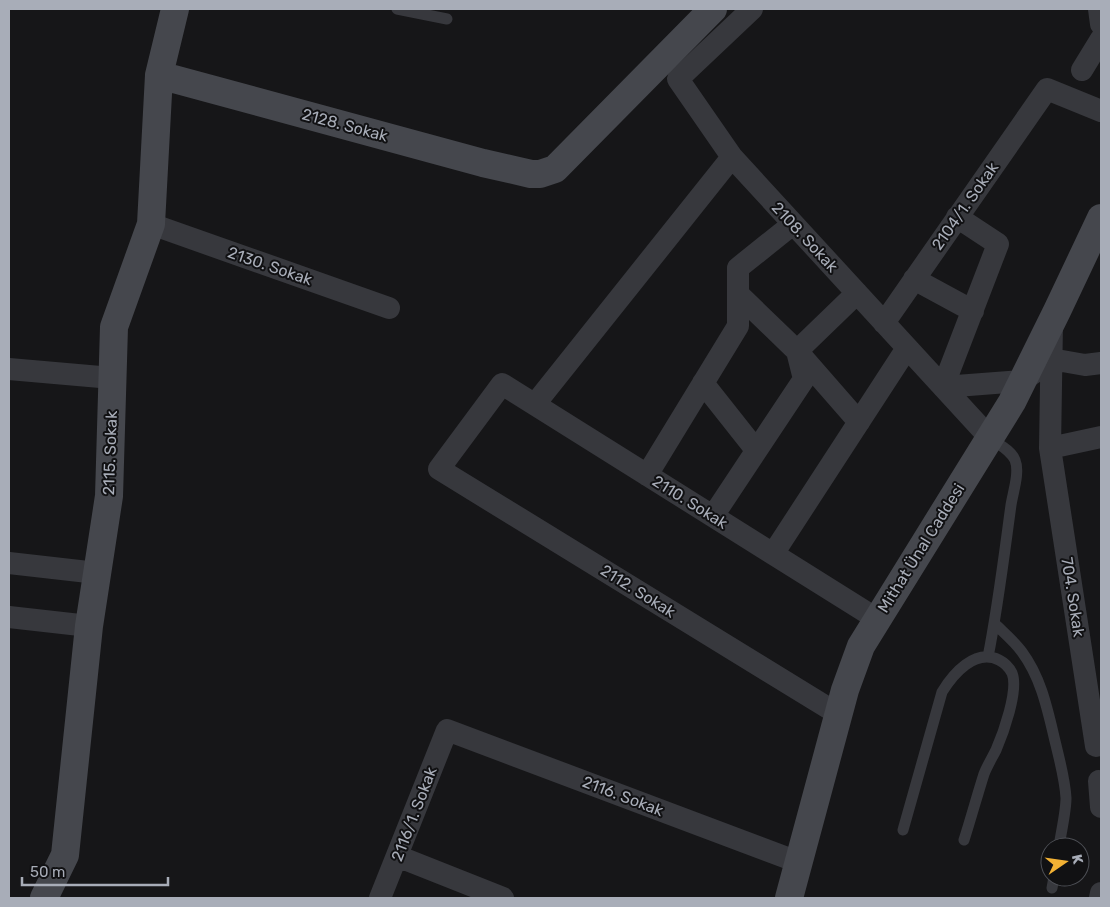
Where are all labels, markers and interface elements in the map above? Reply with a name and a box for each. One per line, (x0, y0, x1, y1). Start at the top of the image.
street label: 2128. Sokak (300, 104, 391, 146)
street label: 2104/1. Sokak (928, 158, 1003, 254)
street label: 2108. Sokak (768, 198, 843, 276)
street label: 2130. Sokak (225, 243, 315, 290)
street label: 2115. Sokak (99, 410, 121, 496)
street label: 2110. Sokak (649, 471, 732, 533)
street label: Mithat Ünal Caddesi (874, 480, 968, 616)
street label: 704. Sokak (1057, 556, 1089, 639)
street label: 2112. Sokak (597, 560, 680, 622)
street label: 2116/1. Sokak (387, 763, 441, 864)
street label: 2116. Sokak (580, 772, 667, 820)
north arrow (1040, 837, 1090, 887)
text: K (1068, 853, 1087, 866)
scale bar (22, 854, 169, 886)
text: 50 m (30, 863, 65, 881)

